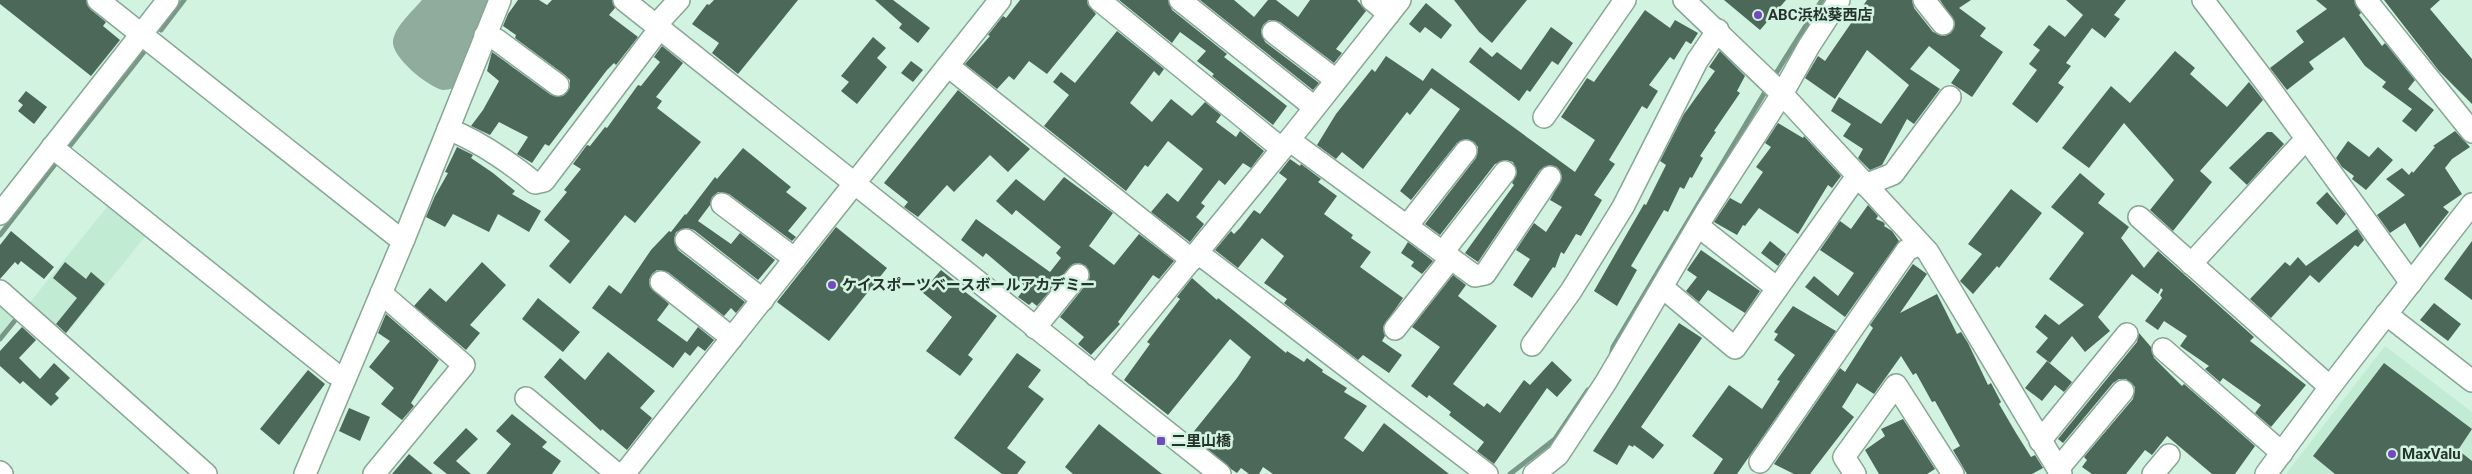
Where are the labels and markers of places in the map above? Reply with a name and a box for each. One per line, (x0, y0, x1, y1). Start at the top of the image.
place label: ABC浜松葵西店 (1768, 6, 1872, 24)
marker: ABC浜松葵西店 (1752, 9, 1764, 21)
place label: ケイスポーツベースボールアカデミー (842, 276, 1095, 294)
marker: ケイスポーツベースボールアカデミー (826, 279, 838, 291)
place label: 二里山橋 (1171, 432, 1232, 450)
marker: 二里山橋 (1155, 435, 1167, 447)
place label: MaxValu (2402, 445, 2461, 463)
marker: MaxValu (2386, 448, 2398, 460)

